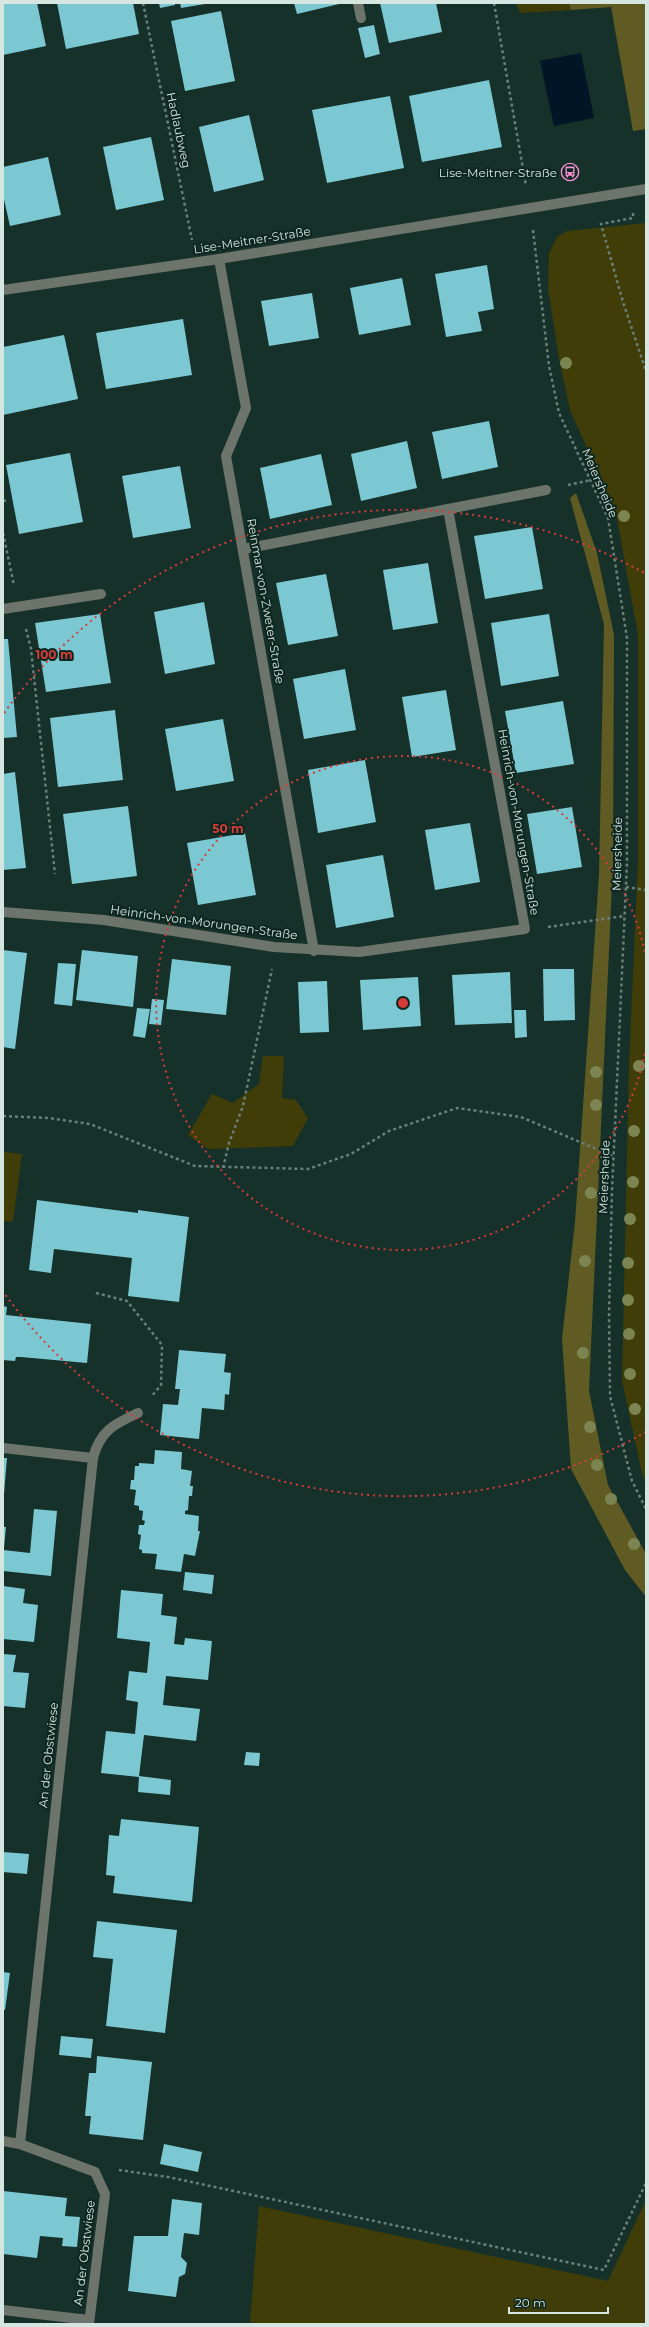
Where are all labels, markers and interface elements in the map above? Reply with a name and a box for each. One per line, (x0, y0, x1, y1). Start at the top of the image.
street label: Hadlaubweg (164, 91, 194, 169)
bus stop icon: Lise-Meitner-Straße (560, 162, 580, 182)
place label: Lise-Meitner-Straße (439, 165, 557, 180)
street label: Lise-Meitner-Straße (192, 223, 312, 257)
street label: Meiersheide (579, 446, 621, 520)
street label: Reinmar-von-Zweter-Straße (244, 517, 288, 685)
text: 100 m (36, 647, 72, 662)
street label: Heinrich-von-Morungen-Straße (495, 728, 543, 916)
street label: Meiersheide (609, 817, 625, 891)
text: 50 m (212, 821, 244, 836)
street label: Heinrich-von-Morungen-Straße (109, 901, 299, 943)
centre of rings (396, 996, 410, 1010)
street label: Meiersheide (595, 1140, 613, 1214)
street label: An der Obstwiese (35, 1701, 61, 1809)
street label: An der Obstwiese (70, 2199, 98, 2307)
scale bar (509, 2289, 608, 2315)
text: 20 m (515, 2295, 546, 2310)

